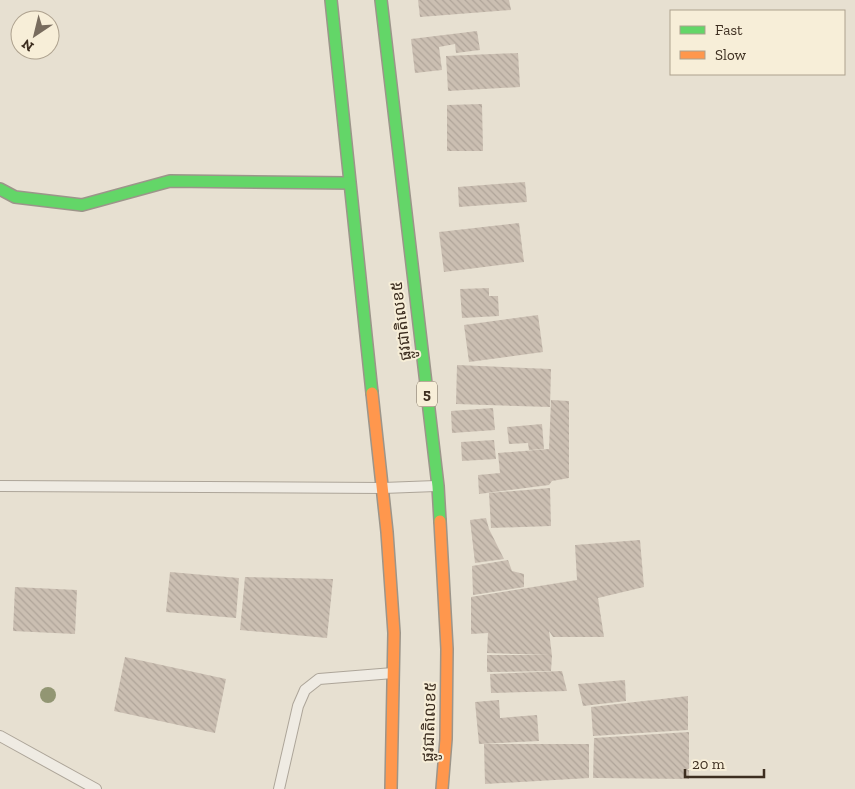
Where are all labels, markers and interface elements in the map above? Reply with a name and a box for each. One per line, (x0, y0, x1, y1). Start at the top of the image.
north arrow (10, 10, 60, 60)
legend (670, 10, 845, 75)
text: Fast (715, 21, 743, 39)
text: N (18, 35, 37, 55)
text: Slow (715, 46, 747, 64)
street label: ផ្លូវជាតិលេខ៥ (387, 280, 420, 362)
road number: 5 (417, 382, 437, 406)
street label: ផ្លូវជាតិលេខ៥ (418, 682, 445, 763)
scale bar (685, 746, 764, 778)
text: 20 m (692, 755, 725, 773)

